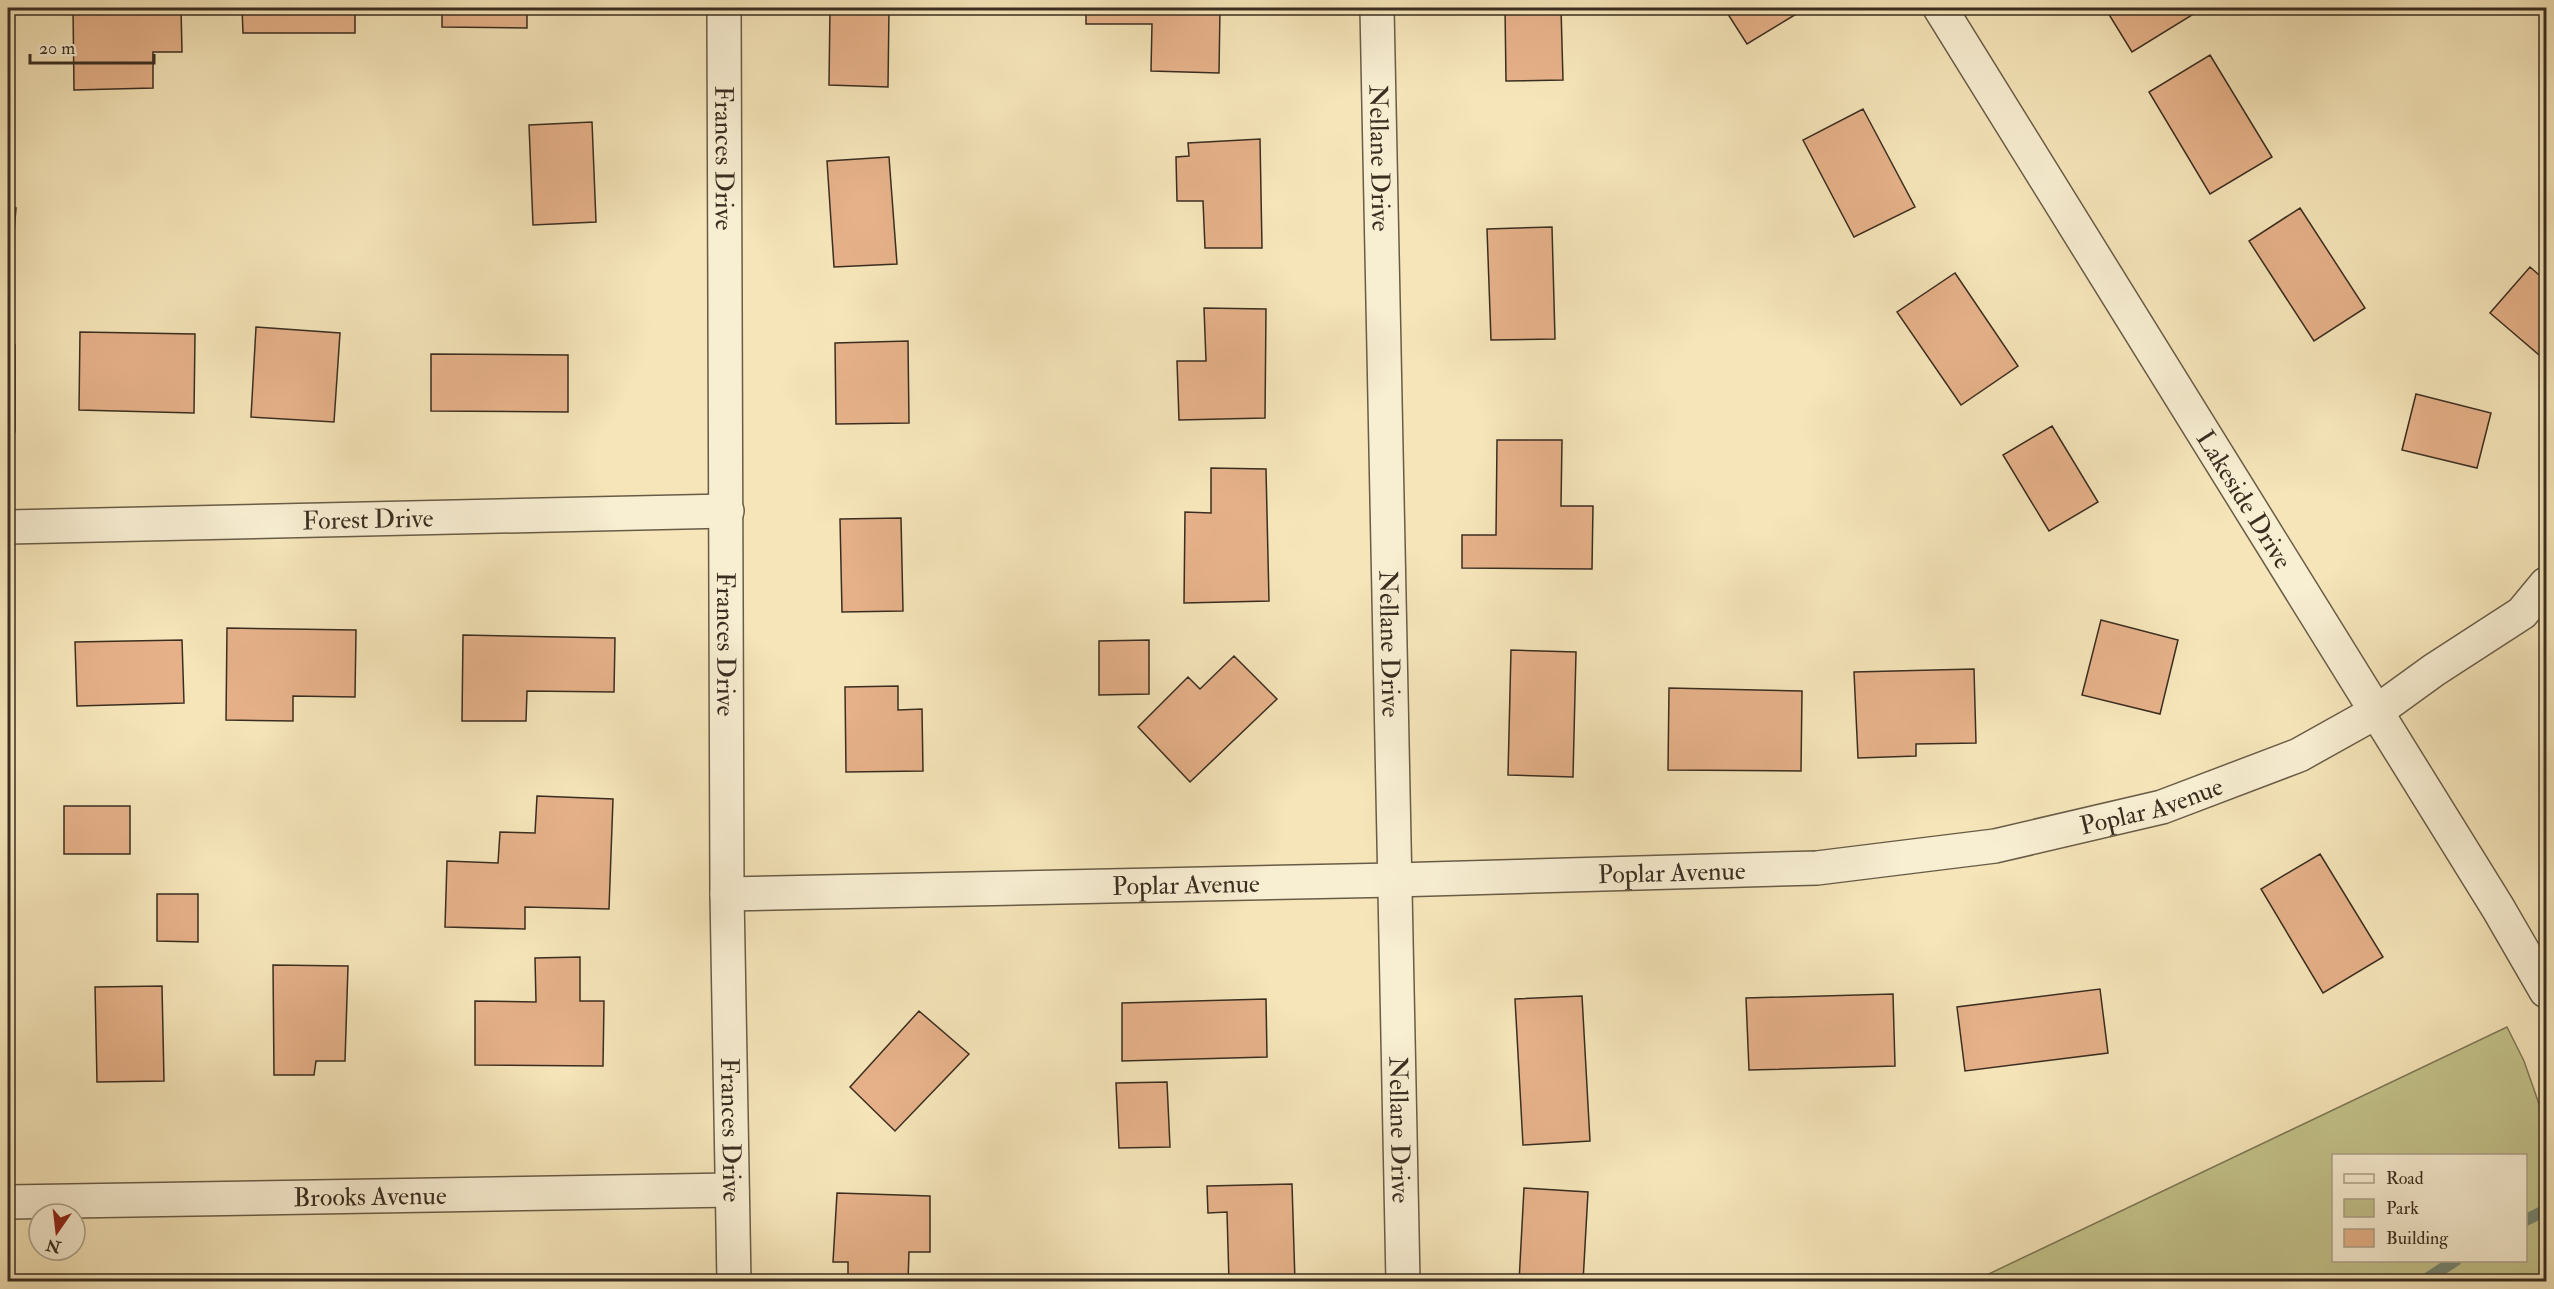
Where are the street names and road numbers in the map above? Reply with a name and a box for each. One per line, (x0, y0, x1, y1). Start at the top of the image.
street label: Nellane Drive (1362, 84, 1397, 232)
street label: Frances Drive (707, 86, 740, 231)
street label: Lakeside Drive (2189, 425, 2299, 575)
street label: Forest Drive (302, 503, 434, 537)
street label: Nellane Drive (1371, 570, 1406, 718)
street label: Frances Drive (709, 572, 741, 717)
street label: Poplar Avenue (2077, 770, 2228, 843)
street label: Poplar Avenue (1597, 855, 1746, 891)
street label: Poplar Avenue (1112, 868, 1260, 903)
street label: Nellane Drive (1381, 1056, 1416, 1204)
street label: Frances Drive (713, 1057, 748, 1203)
street label: Brooks Avenue (293, 1180, 447, 1214)

